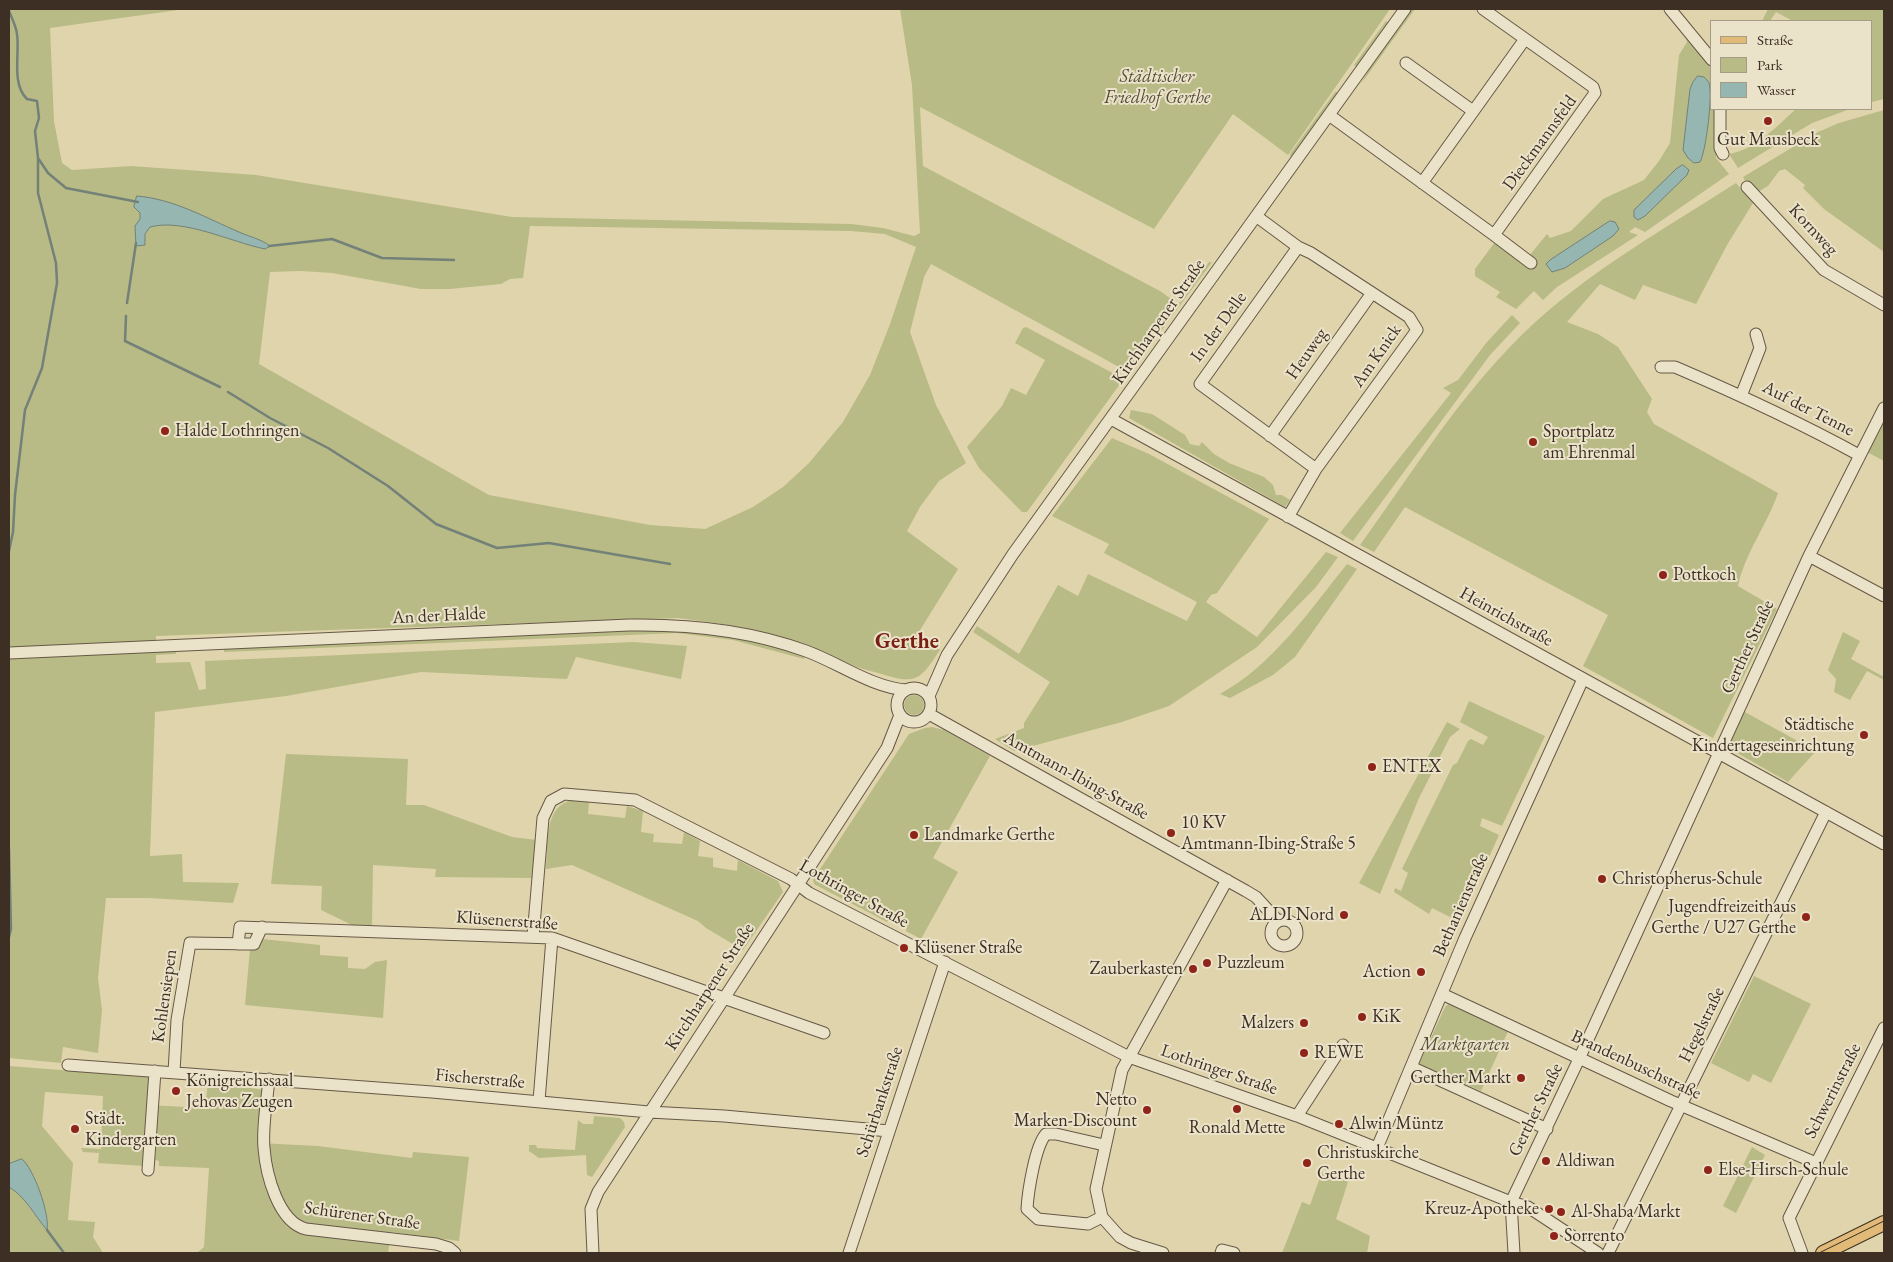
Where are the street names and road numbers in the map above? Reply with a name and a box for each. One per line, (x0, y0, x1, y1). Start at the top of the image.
street label: Dieckmannsfeld (1498, 91, 1582, 195)
street label: Kornweg (1784, 200, 1842, 260)
street label: Kirchharpener Straße (1108, 255, 1210, 389)
street label: In der Delle (1186, 288, 1252, 366)
street label: Am Knick (1348, 320, 1406, 392)
street label: Heuweg (1282, 324, 1332, 384)
street label: Auf der Tenne (1758, 377, 1858, 441)
street label: Heinrichstraße (1456, 583, 1556, 651)
street label: Gerther Straße (1717, 597, 1779, 697)
street label: An der Halde (392, 603, 486, 629)
street label: Amtmann-Ibing-Straße (1000, 727, 1152, 825)
street label: Bethanienstraße (1429, 850, 1493, 960)
street label: Lothringer Straße (795, 855, 913, 933)
street label: Klüsenerstraße (455, 907, 559, 935)
street label: Kirchharpener Straße (661, 919, 759, 1055)
street label: Kohlensiepen (148, 948, 182, 1044)
street label: Hegelstraße (1674, 984, 1730, 1066)
street label: Brandenbuschstraße (1568, 1025, 1704, 1105)
street label: Lothringer Straße (1158, 1040, 1280, 1100)
street label: Schwerinstraße (1800, 1040, 1866, 1142)
street label: Schürbankstraße (852, 1044, 908, 1160)
street label: Gerther Straße (1504, 1060, 1568, 1160)
street label: Fischerstraße (434, 1064, 526, 1094)
street label: Schürener Straße (303, 1197, 421, 1235)

